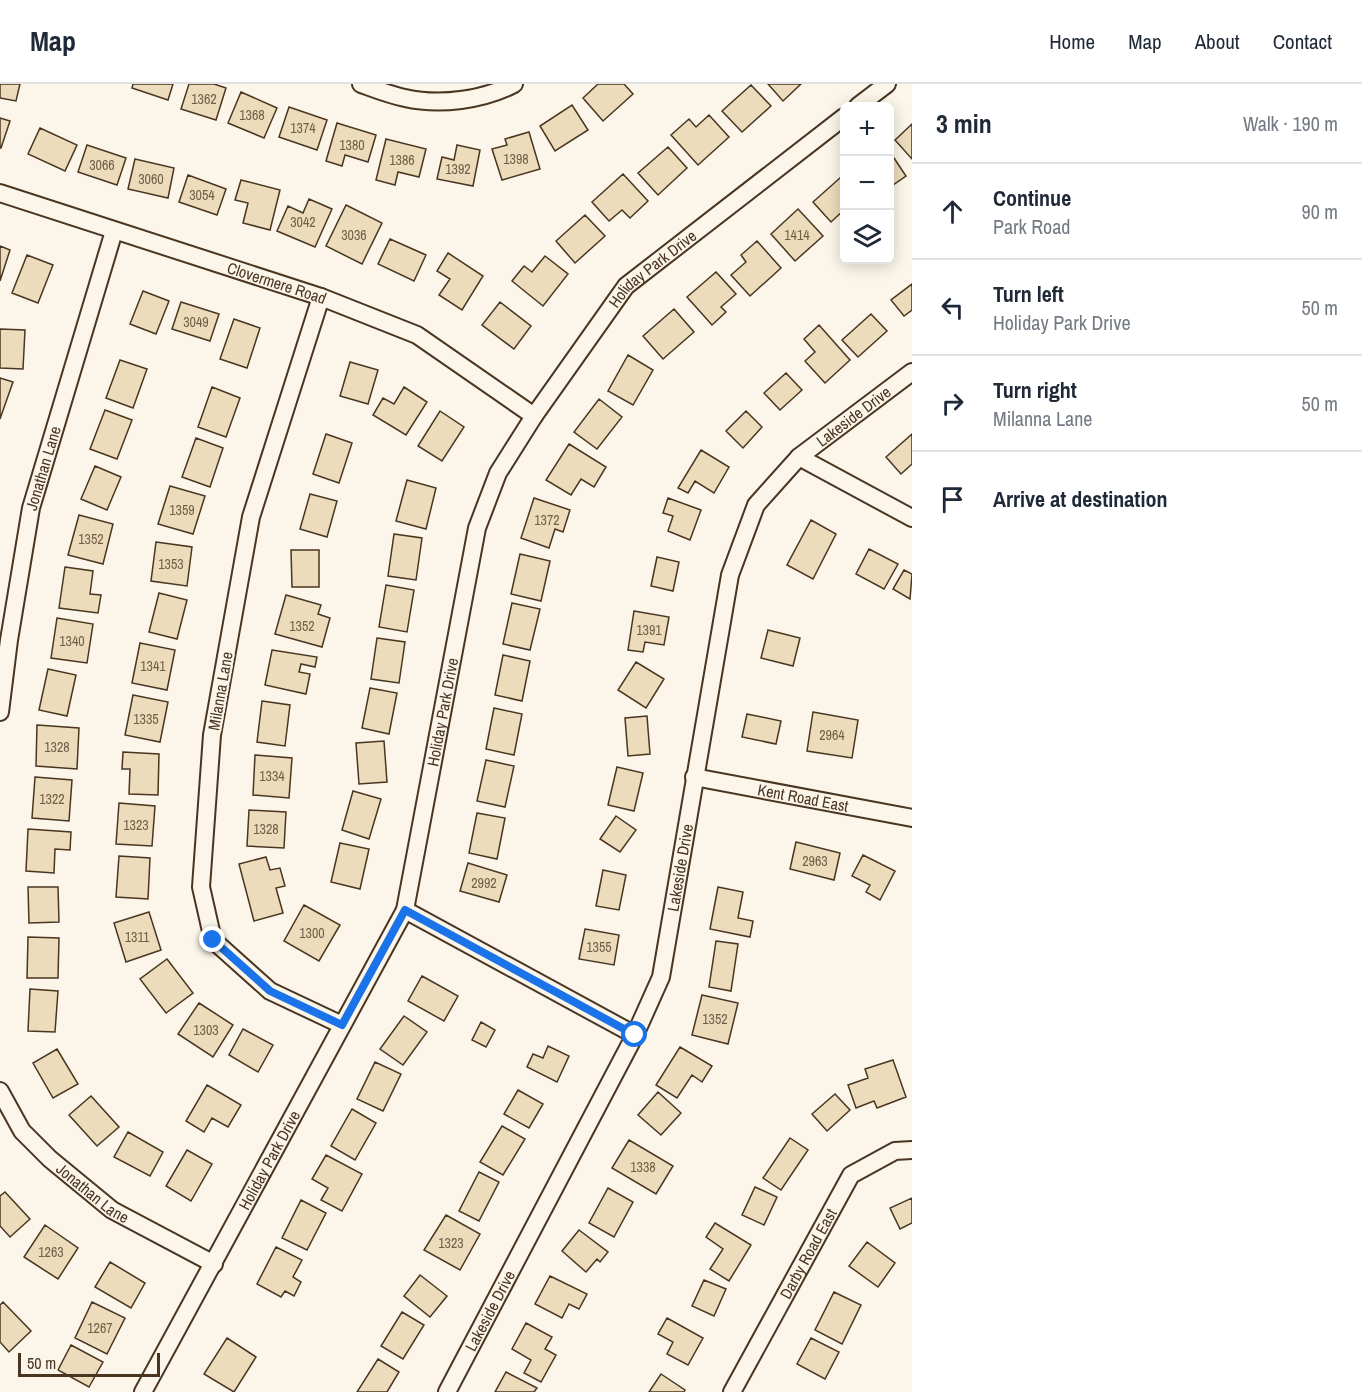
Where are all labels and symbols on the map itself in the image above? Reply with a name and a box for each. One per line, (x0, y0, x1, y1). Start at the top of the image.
house number: 1362 (191, 90, 217, 108)
house number: 1368 (239, 106, 265, 124)
house number: 1374 (290, 119, 316, 137)
house number: 1380 (339, 136, 365, 154)
house number: 1398 (503, 150, 529, 168)
house number: 1386 (389, 151, 415, 169)
house number: 3066 (89, 156, 115, 174)
house number: 1392 (445, 160, 471, 178)
house number: 3060 (138, 170, 164, 188)
house number: 3054 (189, 186, 215, 204)
house number: 3042 (290, 213, 316, 231)
street label: Holiday Park Drive (603, 224, 701, 312)
house number: 3036 (341, 226, 367, 244)
house number: 1414 (784, 226, 810, 244)
street label: Clovermere Road (225, 256, 330, 309)
house number: 3049 (183, 313, 209, 331)
street label: Lakeside Drive (811, 381, 895, 451)
street label: Jonathan Lane (20, 423, 66, 513)
house number: 1359 (169, 501, 195, 519)
house number: 1372 (534, 511, 560, 529)
house number: 1352 (78, 530, 104, 548)
house number: 1353 (158, 555, 184, 573)
house number: 1352 (289, 617, 315, 635)
house number: 1391 (636, 621, 662, 639)
house number: 1340 (59, 632, 85, 650)
street label: Milanna Lane (202, 650, 238, 732)
street label: Holiday Park Drive (421, 656, 463, 768)
house number: 1341 (140, 657, 166, 675)
house number: 1335 (133, 710, 159, 728)
house number: 2964 (819, 726, 845, 744)
house number: 1328 (44, 738, 70, 756)
house number: 1334 (259, 767, 285, 785)
street label: Kent Road East (756, 778, 851, 817)
house number: 1322 (39, 790, 65, 808)
house number: 1323 (123, 816, 149, 834)
house number: 1328 (253, 820, 279, 838)
street label: Lakeside Drive (661, 822, 698, 913)
house number: 2963 (802, 852, 828, 870)
house number: 2992 (471, 874, 497, 892)
house number: 1300 (299, 924, 325, 942)
route end (199, 926, 225, 952)
house number: 1311 (125, 928, 150, 946)
house number: 1355 (586, 938, 612, 956)
house number: 1352 (702, 1010, 728, 1028)
house number: 1303 (193, 1021, 219, 1039)
route start (621, 1021, 647, 1047)
street label: Holiday Park Drive (233, 1106, 305, 1214)
street label: Jonathan Lane (52, 1158, 133, 1228)
house number: 1338 (630, 1158, 656, 1176)
street label: Darby Road East (774, 1204, 842, 1303)
house number: 1323 (438, 1234, 464, 1252)
house number: 1263 (38, 1243, 64, 1261)
street label: Lakeside Drive (460, 1266, 520, 1355)
house number: 1267 (87, 1319, 113, 1337)
scale bar (18, 1350, 160, 1378)

